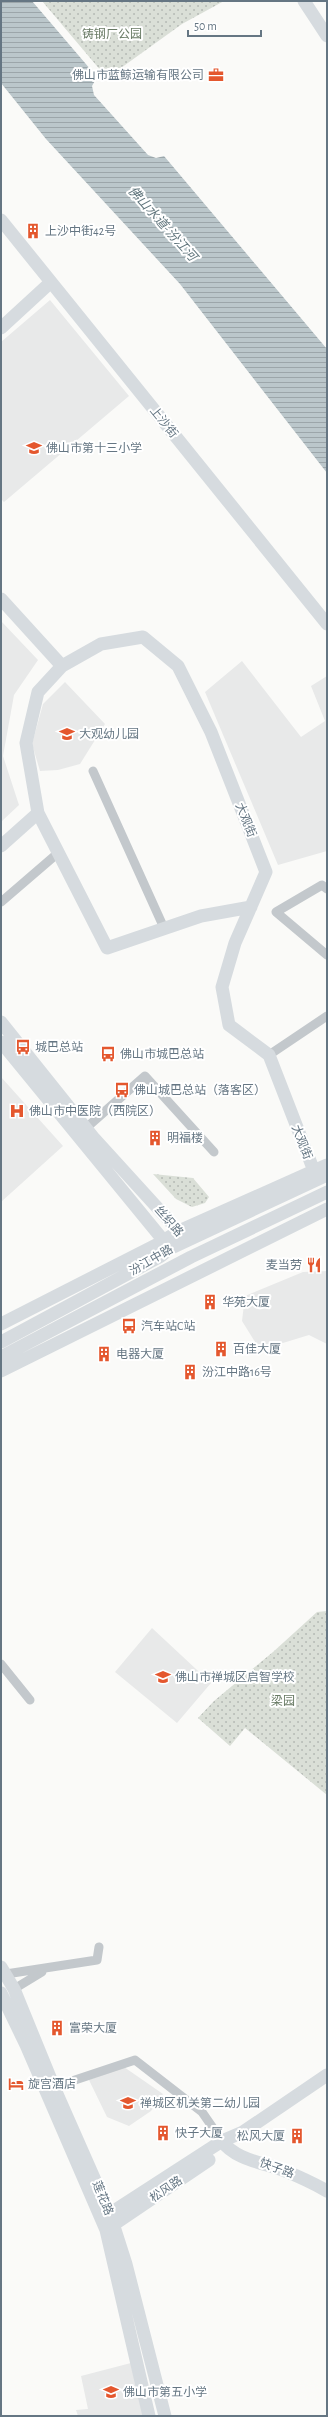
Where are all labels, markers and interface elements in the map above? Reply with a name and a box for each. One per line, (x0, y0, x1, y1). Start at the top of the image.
scale bar (188, 12, 261, 38)
text: 50 m (194, 20, 217, 32)
park label: 铸钢厂公园 (82, 27, 142, 40)
office icon: 佛山市蓝鲸运输有限公司 (207, 66, 225, 84)
place label: 佛山市蓝鲸运输有限公司 (72, 68, 204, 81)
water label: 佛山水道-汾江河 (125, 184, 201, 266)
building icon: 上沙中街42号 (24, 222, 42, 240)
place label: 上沙中街42号 (45, 224, 116, 237)
street label: 上沙街 (148, 404, 181, 440)
school or university icon: 佛山市第十三小学 (25, 439, 43, 457)
place label: 佛山市第十三小学 (46, 441, 142, 454)
school or university icon: 大观幼儿园 (58, 725, 76, 743)
place label: 大观幼儿园 (79, 727, 139, 740)
street label: 大观街 (234, 801, 259, 839)
bus stop icon: 城巴总站 (14, 1038, 32, 1056)
place label: 城巴总站 (35, 1040, 83, 1053)
bus stop icon: 佛山市城巴总站 (99, 1045, 117, 1063)
place label: 佛山市城巴总站 (120, 1047, 204, 1060)
bus stop icon: 佛山城巴总站（落客区） (113, 1081, 131, 1099)
place label: 佛山城巴总站（落客区） (134, 1083, 266, 1096)
hospital icon: 佛山市中医院（西院区） (8, 1102, 26, 1120)
place label: 佛山市中医院（西院区） (29, 1104, 161, 1117)
street label: 大观街 (290, 1123, 315, 1161)
building icon: 明福楼 (146, 1129, 164, 1147)
place label: 明福楼 (167, 1131, 203, 1144)
street label: 丝织路 (153, 1203, 186, 1239)
street label: 汾江中路 (127, 1242, 175, 1277)
restaurant icon: 麦当劳 (305, 1256, 323, 1274)
place label: 麦当劳 (266, 1259, 302, 1271)
building icon: 华苑大厦 (201, 1293, 219, 1311)
place label: 华苑大厦 (222, 1295, 270, 1308)
bus stop icon: 汽车站C站 (120, 1317, 138, 1335)
place label: 汽车站C站 (141, 1319, 195, 1332)
building icon: 百佳大厦 (212, 1340, 230, 1358)
place label: 百佳大厦 (233, 1342, 281, 1355)
building icon: 电器大厦 (95, 1345, 113, 1363)
place label: 电器大厦 (116, 1348, 164, 1360)
building icon: 汾江中路16号 (181, 1363, 199, 1381)
place label: 汾江中路16号 (202, 1365, 272, 1378)
school or university icon: 佛山市禅城区启智学校 (154, 1668, 172, 1686)
place label: 佛山市禅城区启智学校 (175, 1670, 295, 1683)
park label: 梁园 (271, 1694, 295, 1707)
building icon: 富荣大厦 (48, 2019, 66, 2037)
place label: 富荣大厦 (69, 2021, 117, 2034)
hotel icon: 旋宫酒店 (7, 2075, 25, 2093)
place label: 旋宫酒店 (28, 2077, 76, 2090)
school or university icon: 禅城区机关第二幼儿园 (119, 2094, 137, 2112)
place label: 禅城区机关第二幼儿园 (140, 2096, 260, 2109)
building icon: 快子大厦 (154, 2124, 172, 2142)
place label: 快子大厦 (175, 2126, 223, 2139)
building icon: 松风大厦 (288, 2127, 306, 2145)
place label: 松风大厦 (237, 2130, 285, 2142)
street label: 快子路 (258, 2155, 296, 2180)
street label: 松风路 (147, 2173, 184, 2204)
street label: 莲花路 (91, 2179, 116, 2217)
school or university icon: 佛山市第五小学 (102, 2383, 120, 2401)
place label: 佛山市第五小学 (123, 2385, 207, 2398)

